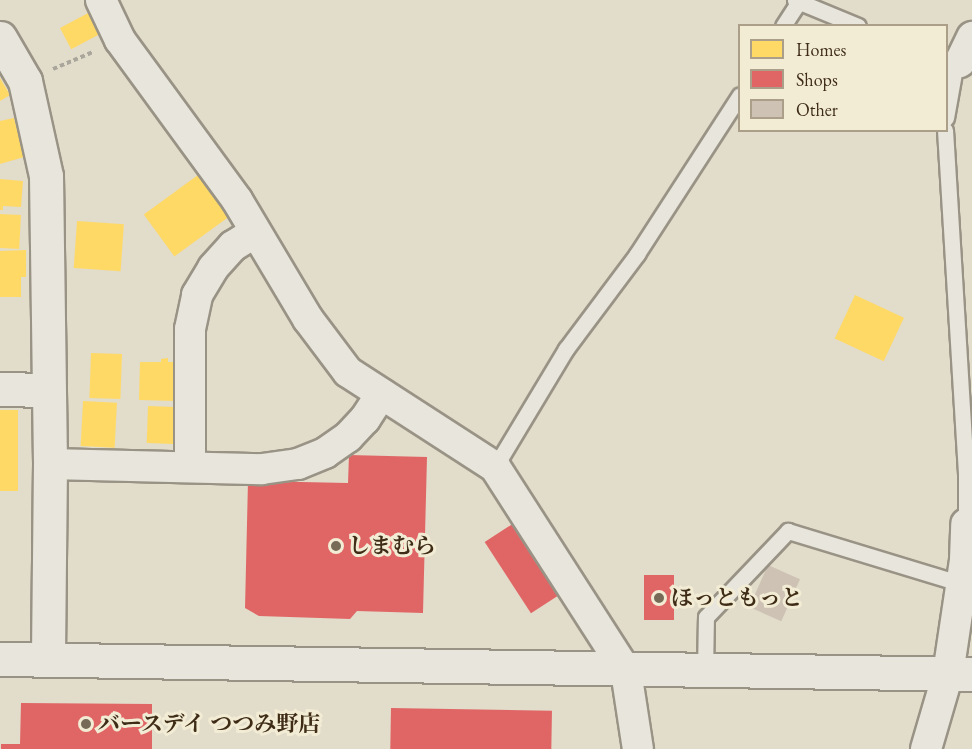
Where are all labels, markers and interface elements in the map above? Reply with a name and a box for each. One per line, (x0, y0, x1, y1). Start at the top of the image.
legend (738, 24, 948, 132)
text: Homes (796, 38, 846, 61)
text: Shops (796, 68, 838, 91)
text: Other (796, 98, 838, 121)
place label: しまむら (348, 533, 436, 559)
marker: しまむら (329, 539, 343, 553)
place label: ほっともっと (671, 585, 803, 611)
marker: ほっともっと (652, 591, 666, 605)
place label: バースデイ つつみ野店 (98, 711, 323, 737)
marker: バースデイ つつみ野店 (79, 717, 93, 731)

